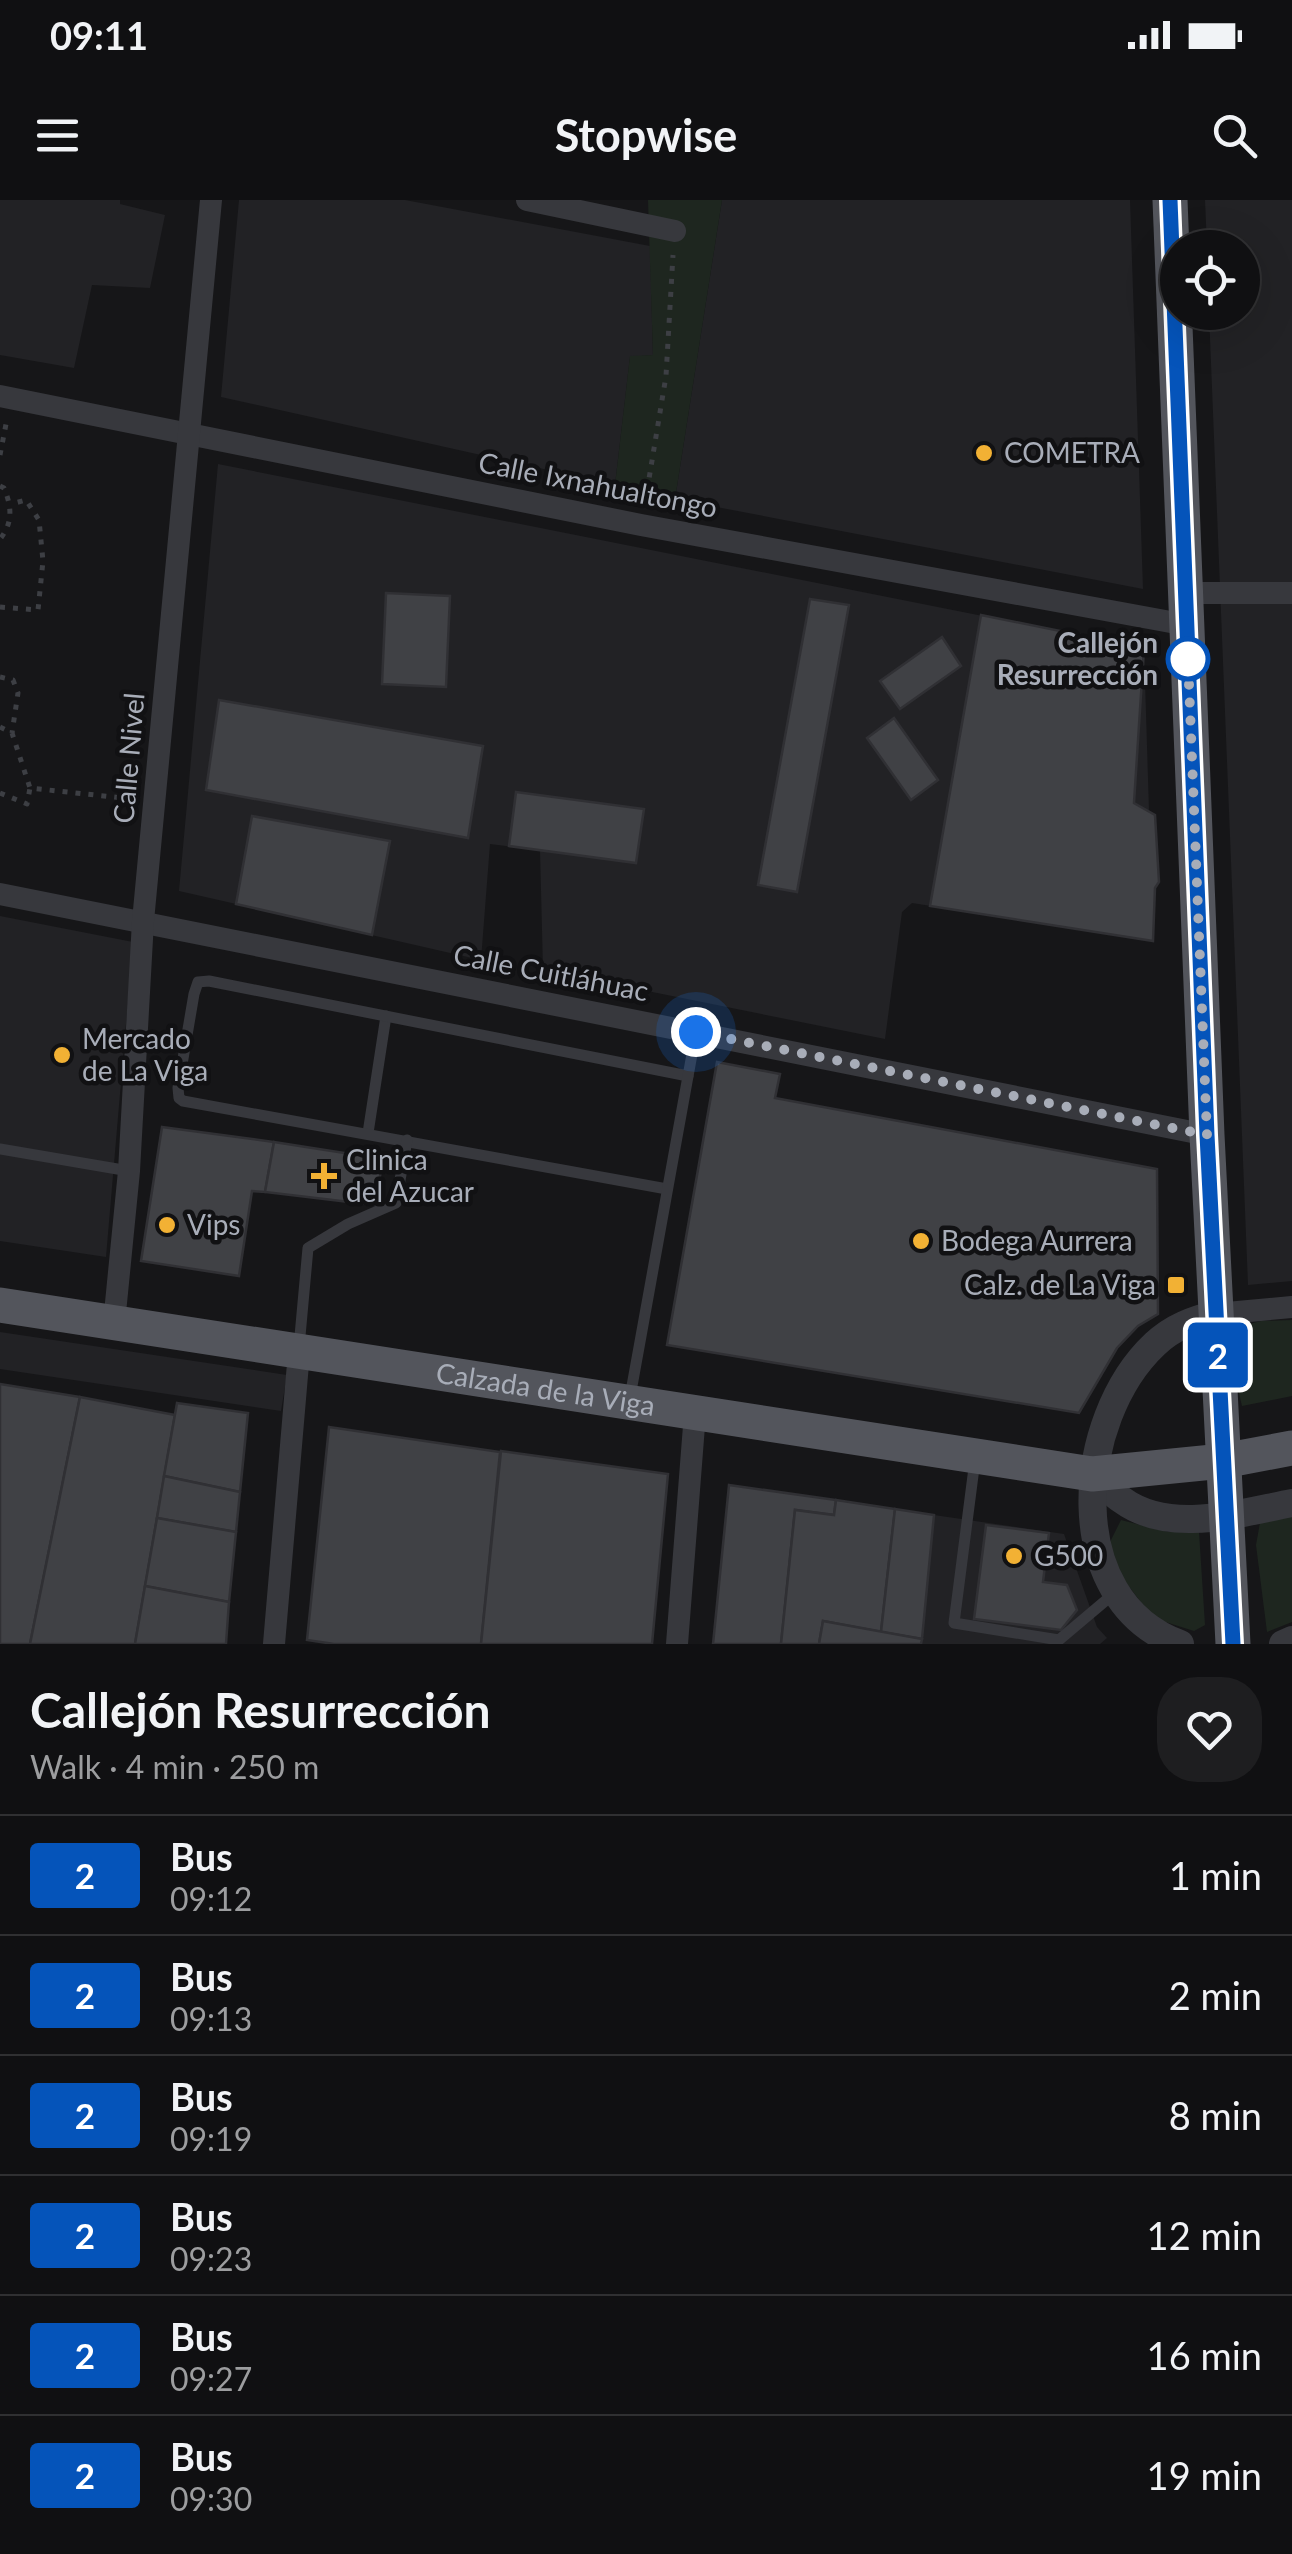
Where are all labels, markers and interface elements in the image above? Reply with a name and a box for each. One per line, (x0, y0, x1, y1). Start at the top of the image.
text: 09:11 (50, 12, 148, 58)
icon: menu (30, 108, 85, 163)
text: Stopwise (555, 108, 737, 162)
icon: search (1207, 108, 1262, 163)
map controls (1160, 230, 1260, 330)
button: locate (1160, 230, 1260, 330)
place label: COMETRA (1004, 435, 1140, 469)
marker: COMETRA (973, 442, 995, 464)
street label: Calle Ixnahualtongo (476, 444, 720, 524)
place label: Callejón Resurrección (997, 625, 1158, 691)
marker: Callejón Resurrección (1167, 638, 1209, 680)
street label: Calle Nivel (105, 691, 151, 825)
street label: Calle Cuitláhuac (451, 936, 651, 1008)
your location (671, 1007, 721, 1057)
place label: Mercado de La Viga (82, 1021, 208, 1087)
marker: Mercado de La Viga (51, 1044, 73, 1066)
place label: Clinica del Azucar (346, 1142, 474, 1208)
marker: Clinica del Azucar (311, 1163, 337, 1189)
place label: Vips (187, 1207, 241, 1241)
marker: Vips (156, 1214, 178, 1236)
place label: Bodega Aurrera (941, 1223, 1133, 1257)
marker: Bodega Aurrera (910, 1230, 932, 1252)
place label: Calz. de La Viga (964, 1267, 1156, 1301)
marker: Calz. de La Viga (1165, 1274, 1187, 1296)
line badge: 2 (1186, 1322, 1250, 1388)
text: 2 (1208, 1334, 1228, 1376)
street label: Calzada de la Viga (434, 1355, 658, 1422)
place label: G500 (1034, 1538, 1103, 1572)
marker: G500 (1003, 1545, 1025, 1567)
button: heart (1157, 1677, 1262, 1782)
text: Callejón Resurrección (30, 1681, 491, 1738)
text: Walk · 4 min · 250 m (30, 1747, 319, 1786)
text: Bus (170, 1833, 233, 1879)
text: 1 min (1169, 1852, 1262, 1898)
text: 2 (75, 1854, 95, 1896)
text: 09:12 (170, 1879, 252, 1918)
text: Bus (170, 1953, 233, 1999)
text: 2 min (1169, 1972, 1262, 2018)
text: 2 (75, 1974, 95, 2016)
text: 09:13 (170, 1999, 252, 2038)
text: Bus (170, 2073, 233, 2119)
text: 8 min (1169, 2092, 1262, 2138)
text: 2 (75, 2094, 95, 2136)
text: 09:19 (170, 2119, 252, 2158)
text: Bus (170, 2193, 233, 2239)
text: 12 min (1147, 2212, 1262, 2258)
text: 2 (75, 2214, 95, 2256)
text: 09:23 (170, 2239, 252, 2278)
text: Bus (170, 2313, 233, 2359)
text: 16 min (1147, 2332, 1262, 2378)
text: 2 (75, 2334, 95, 2376)
text: 09:27 (170, 2359, 252, 2398)
text: Bus (170, 2433, 233, 2479)
text: 19 min (1147, 2452, 1262, 2498)
text: 2 (75, 2454, 95, 2496)
text: 09:30 (170, 2479, 252, 2518)

